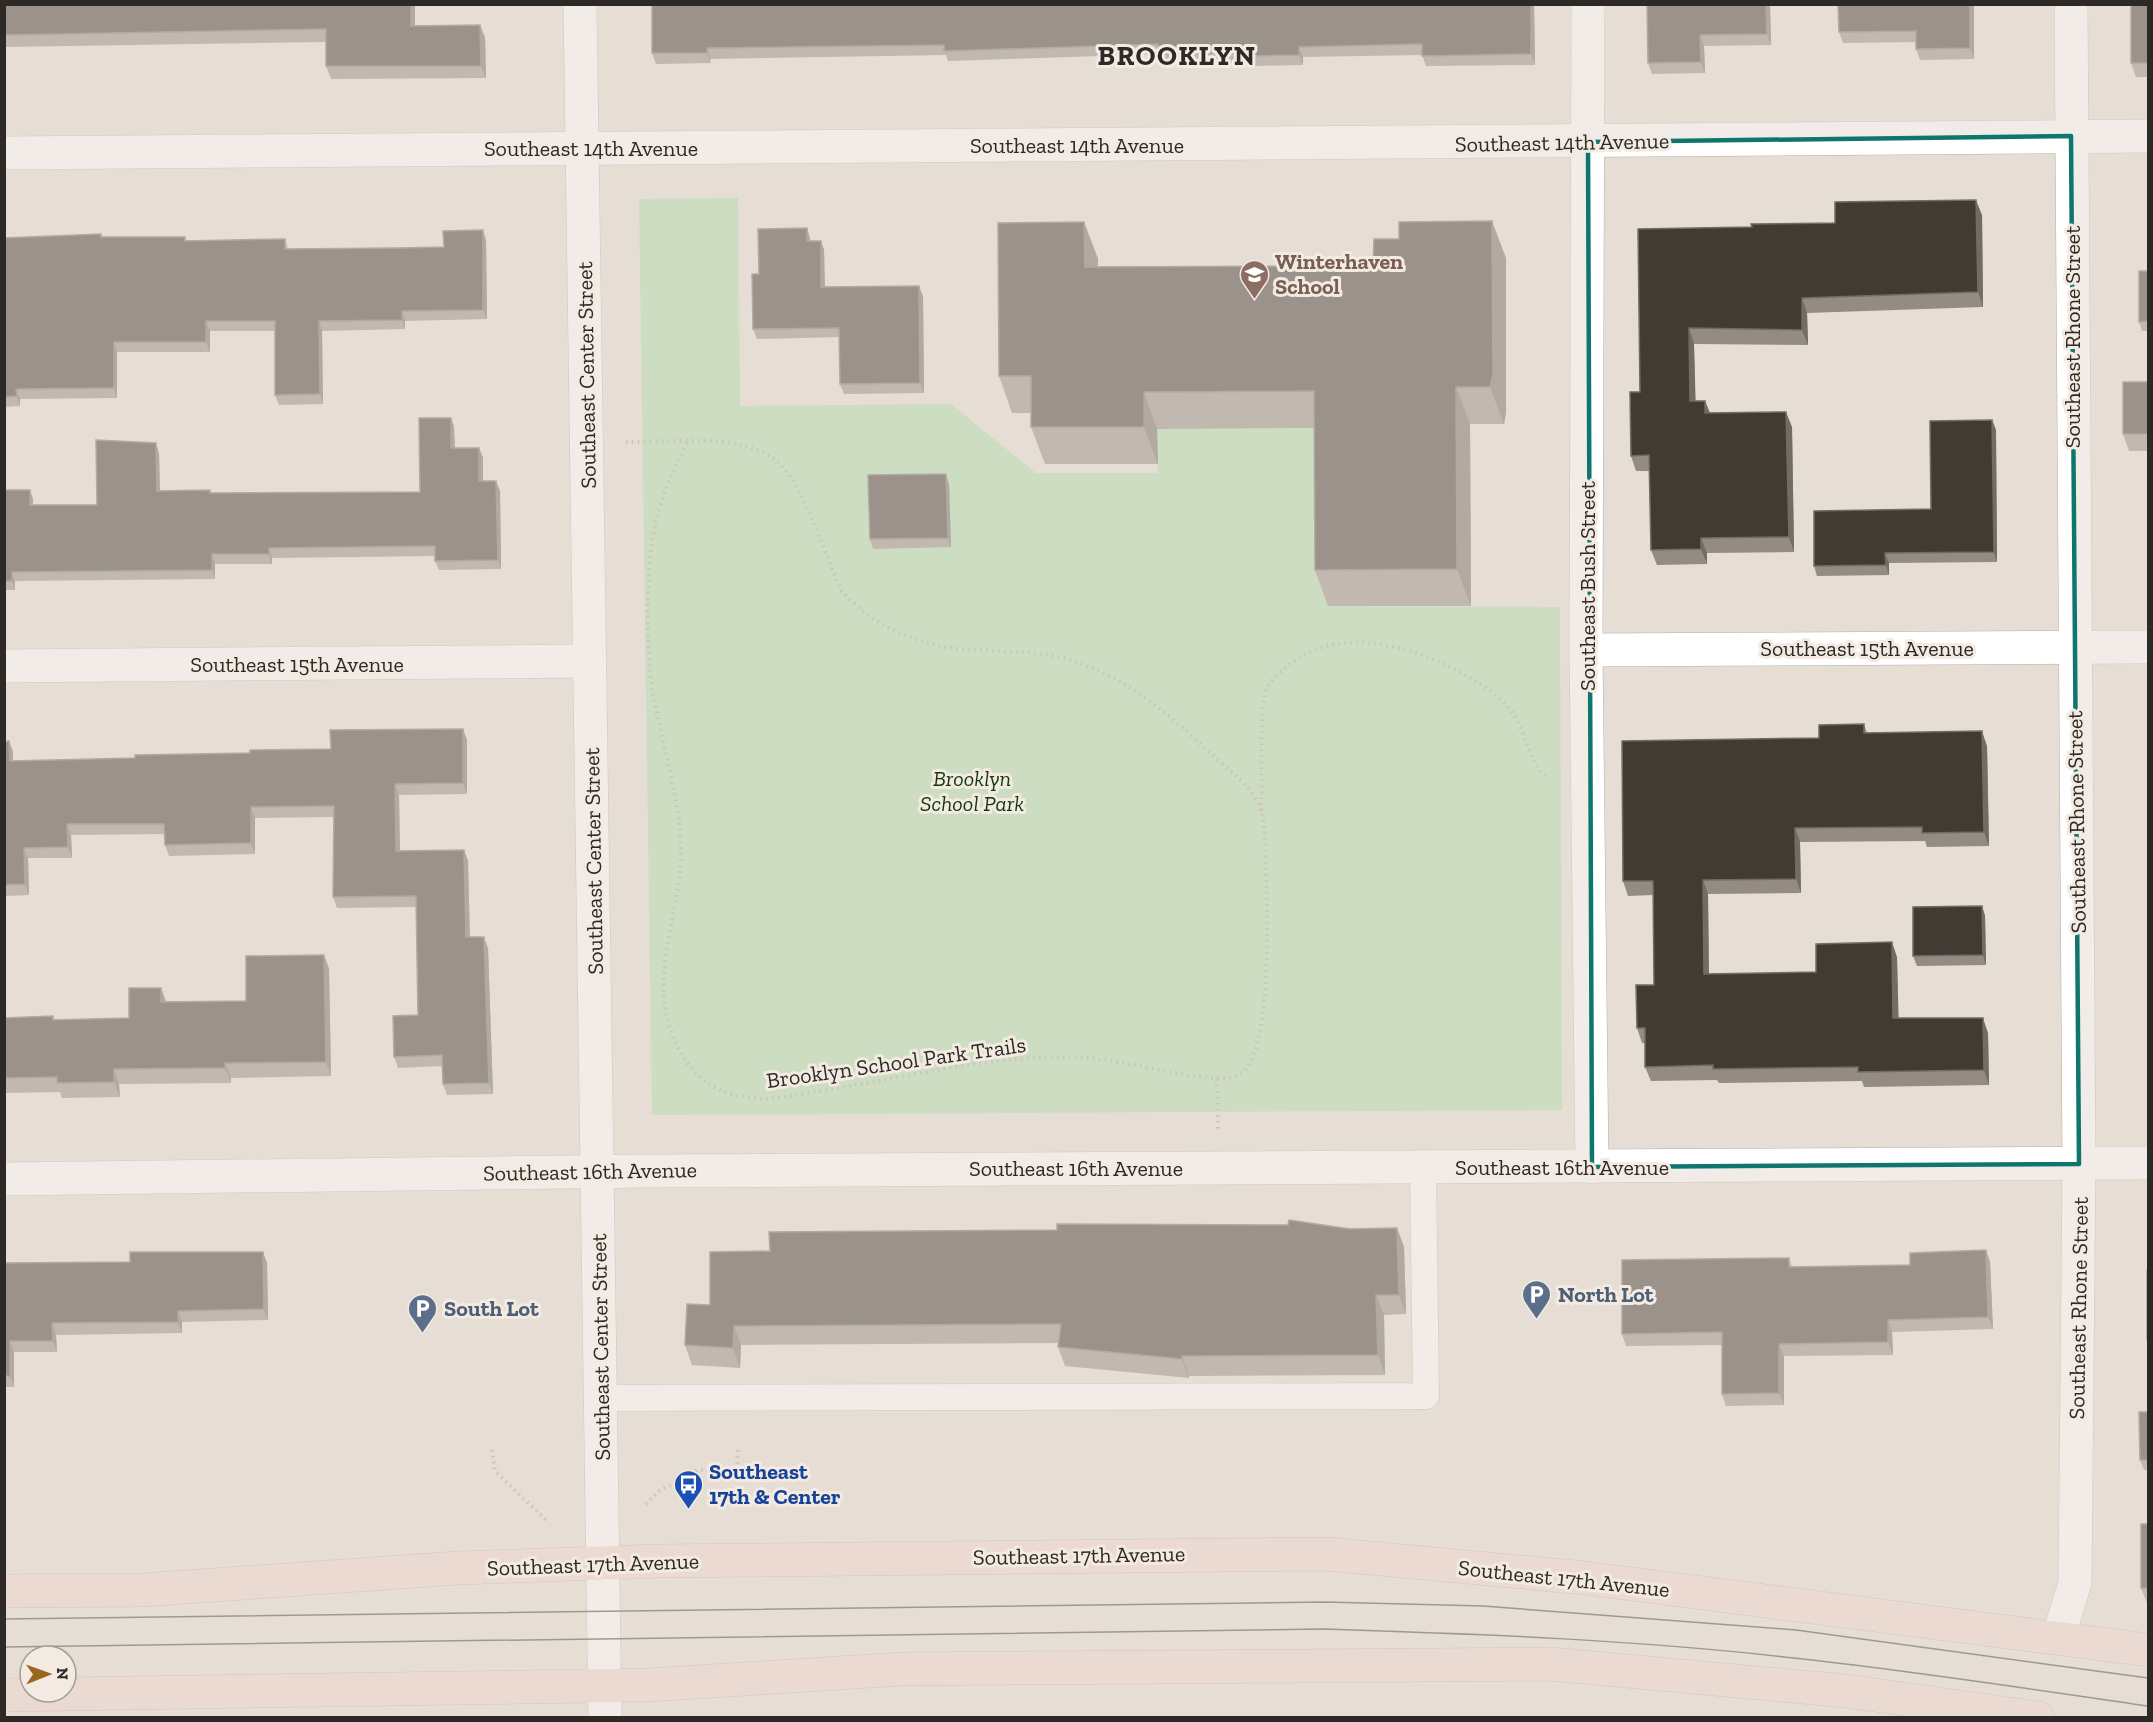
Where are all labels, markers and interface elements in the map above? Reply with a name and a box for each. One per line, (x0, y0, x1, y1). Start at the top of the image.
district label: BROOKLYN (1097, 39, 1257, 72)
street label: Southeast 14th Avenue (1455, 127, 1669, 158)
street label: Southeast 14th Avenue (970, 132, 1184, 159)
street label: Southeast 14th Avenue (484, 135, 698, 162)
street label: Southeast Rhone Street (2059, 225, 2086, 448)
place label: Winterhaven School (1275, 248, 1403, 300)
school or university icon: Winterhaven School (1238, 258, 1270, 300)
street label: Southeast Center Street (571, 260, 602, 489)
street label: Southeast Bush Street (1574, 480, 1601, 691)
street label: Southeast 15th Avenue (1760, 635, 1974, 662)
street label: Southeast 15th Avenue (190, 651, 404, 678)
street label: Southeast Rhone Street (2061, 710, 2092, 934)
street label: Southeast Center Street (578, 746, 609, 975)
park label: Brooklyn School Park (920, 765, 1024, 817)
street label: Brooklyn School Park Trails (765, 1031, 1028, 1094)
street label: Southeast 16th Avenue (1455, 1154, 1669, 1181)
street label: Southeast 16th Avenue (969, 1155, 1183, 1182)
street label: Southeast 16th Avenue (483, 1156, 697, 1187)
street label: Southeast Rhone Street (2063, 1196, 2094, 1420)
street label: Southeast Center Street (585, 1232, 616, 1461)
parking icon: North Lot (1521, 1278, 1553, 1320)
place label: North Lot (1558, 1281, 1654, 1308)
parking icon: South Lot (407, 1292, 439, 1334)
place label: South Lot (444, 1295, 539, 1322)
place label: Southeast 17th & Center (709, 1458, 841, 1510)
bus stop icon: Southeast 17th & Center (672, 1468, 704, 1510)
street label: Southeast 17th Avenue (973, 1540, 1185, 1571)
street label: Southeast 17th Avenue (486, 1547, 700, 1582)
street label: Southeast 17th Avenue (1457, 1554, 1671, 1603)
north arrow (18, 1644, 78, 1704)
text: N (53, 1667, 72, 1680)

